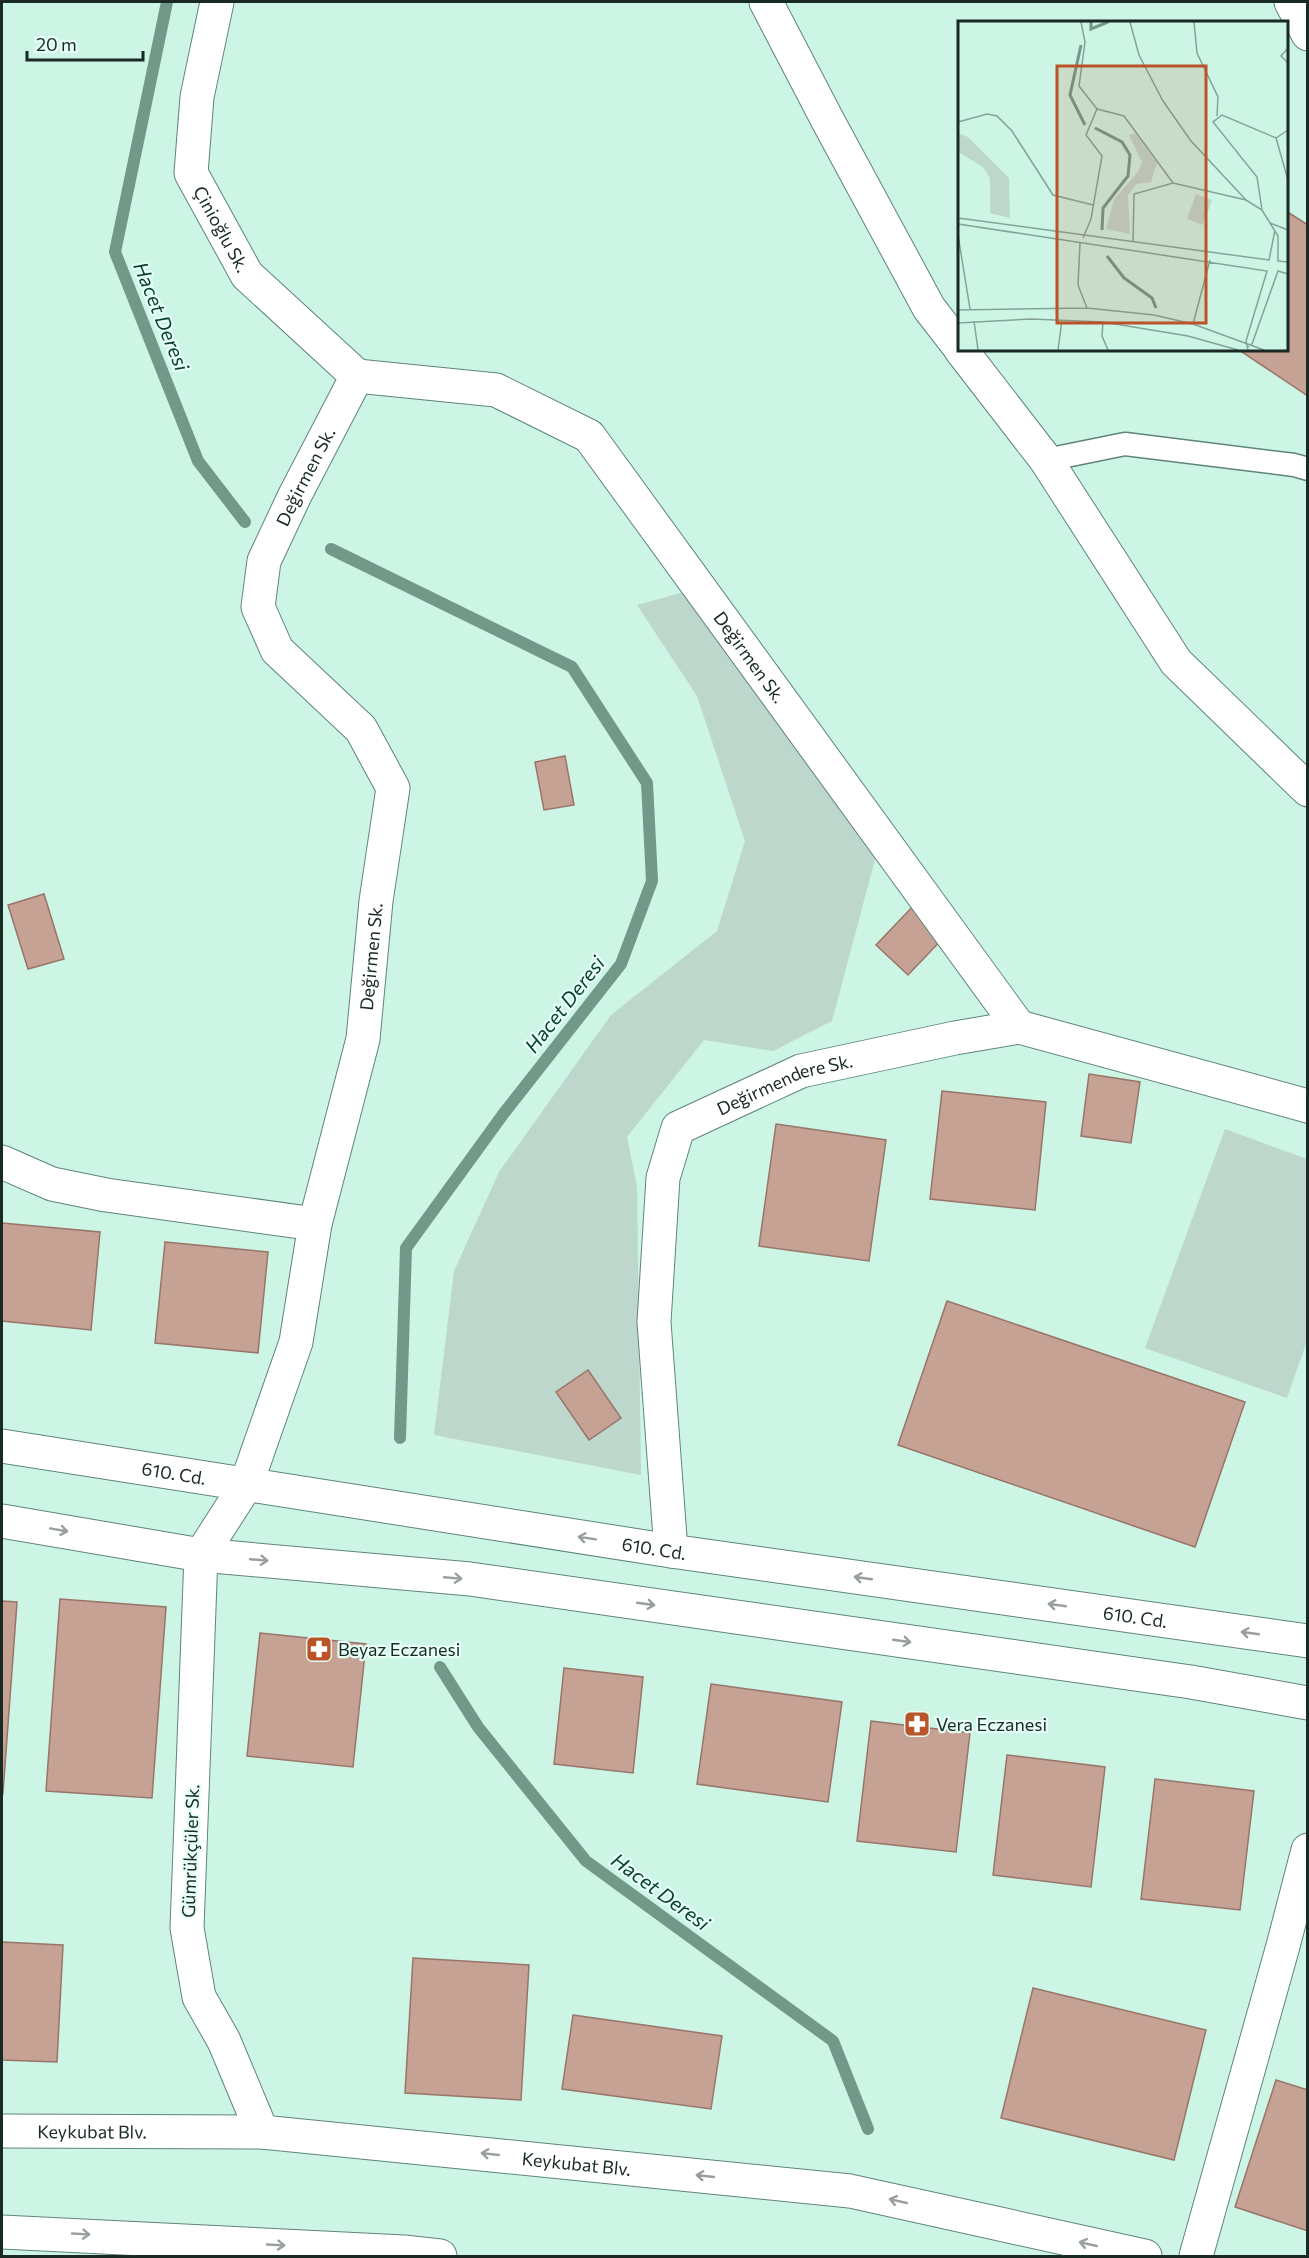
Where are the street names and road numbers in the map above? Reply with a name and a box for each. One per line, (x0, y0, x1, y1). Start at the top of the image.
street label: Çinioğlu Sk. (189, 182, 254, 276)
street label: Değirmen Sk. (271, 423, 339, 530)
street label: Değirmen Sk. (709, 607, 790, 707)
street label: Değirmen Sk. (355, 902, 387, 1011)
street label: Değirmendere Sk. (713, 1049, 855, 1120)
street label: 610. Cd. (140, 1457, 208, 1489)
street label: 610. Cd. (620, 1532, 688, 1564)
street label: 610. Cd. (1102, 1601, 1169, 1632)
street label: Gümrükçüler Sk. (177, 1784, 203, 1918)
street label: Keykubat Blv. (37, 2120, 147, 2143)
street label: Keykubat Blv. (521, 2147, 632, 2180)

